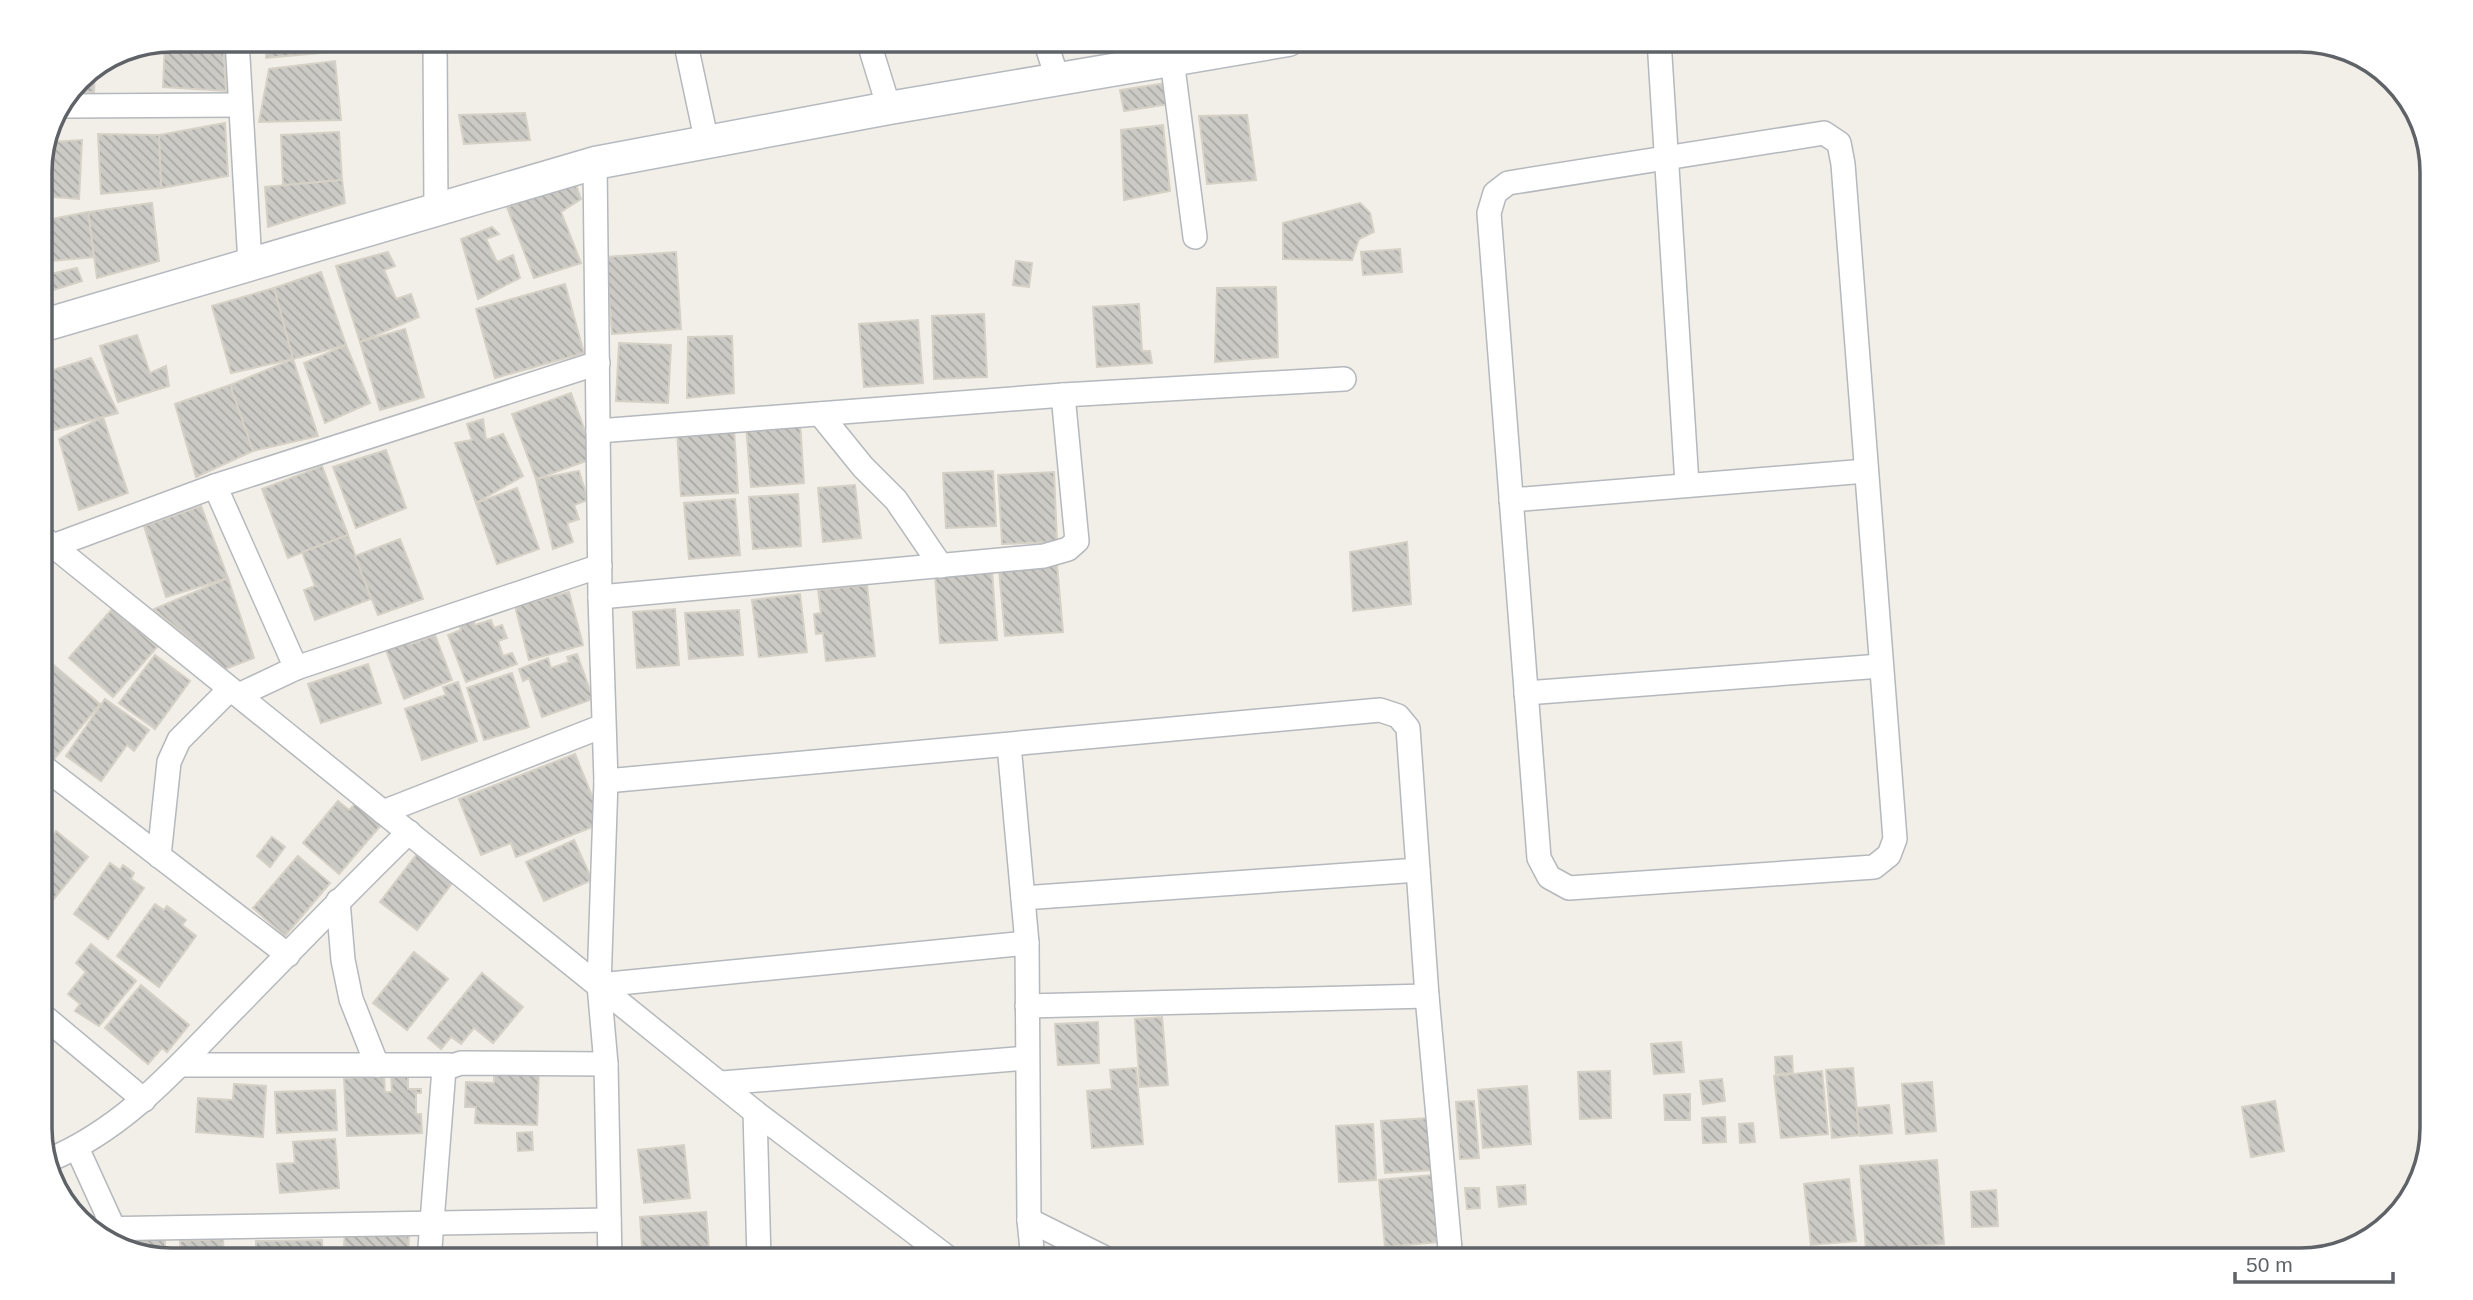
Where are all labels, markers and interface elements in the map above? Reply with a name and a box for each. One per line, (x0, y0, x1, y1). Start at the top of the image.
scale bar (2235, 1240, 2392, 1284)
text: 50 m (2246, 1253, 2293, 1276)

